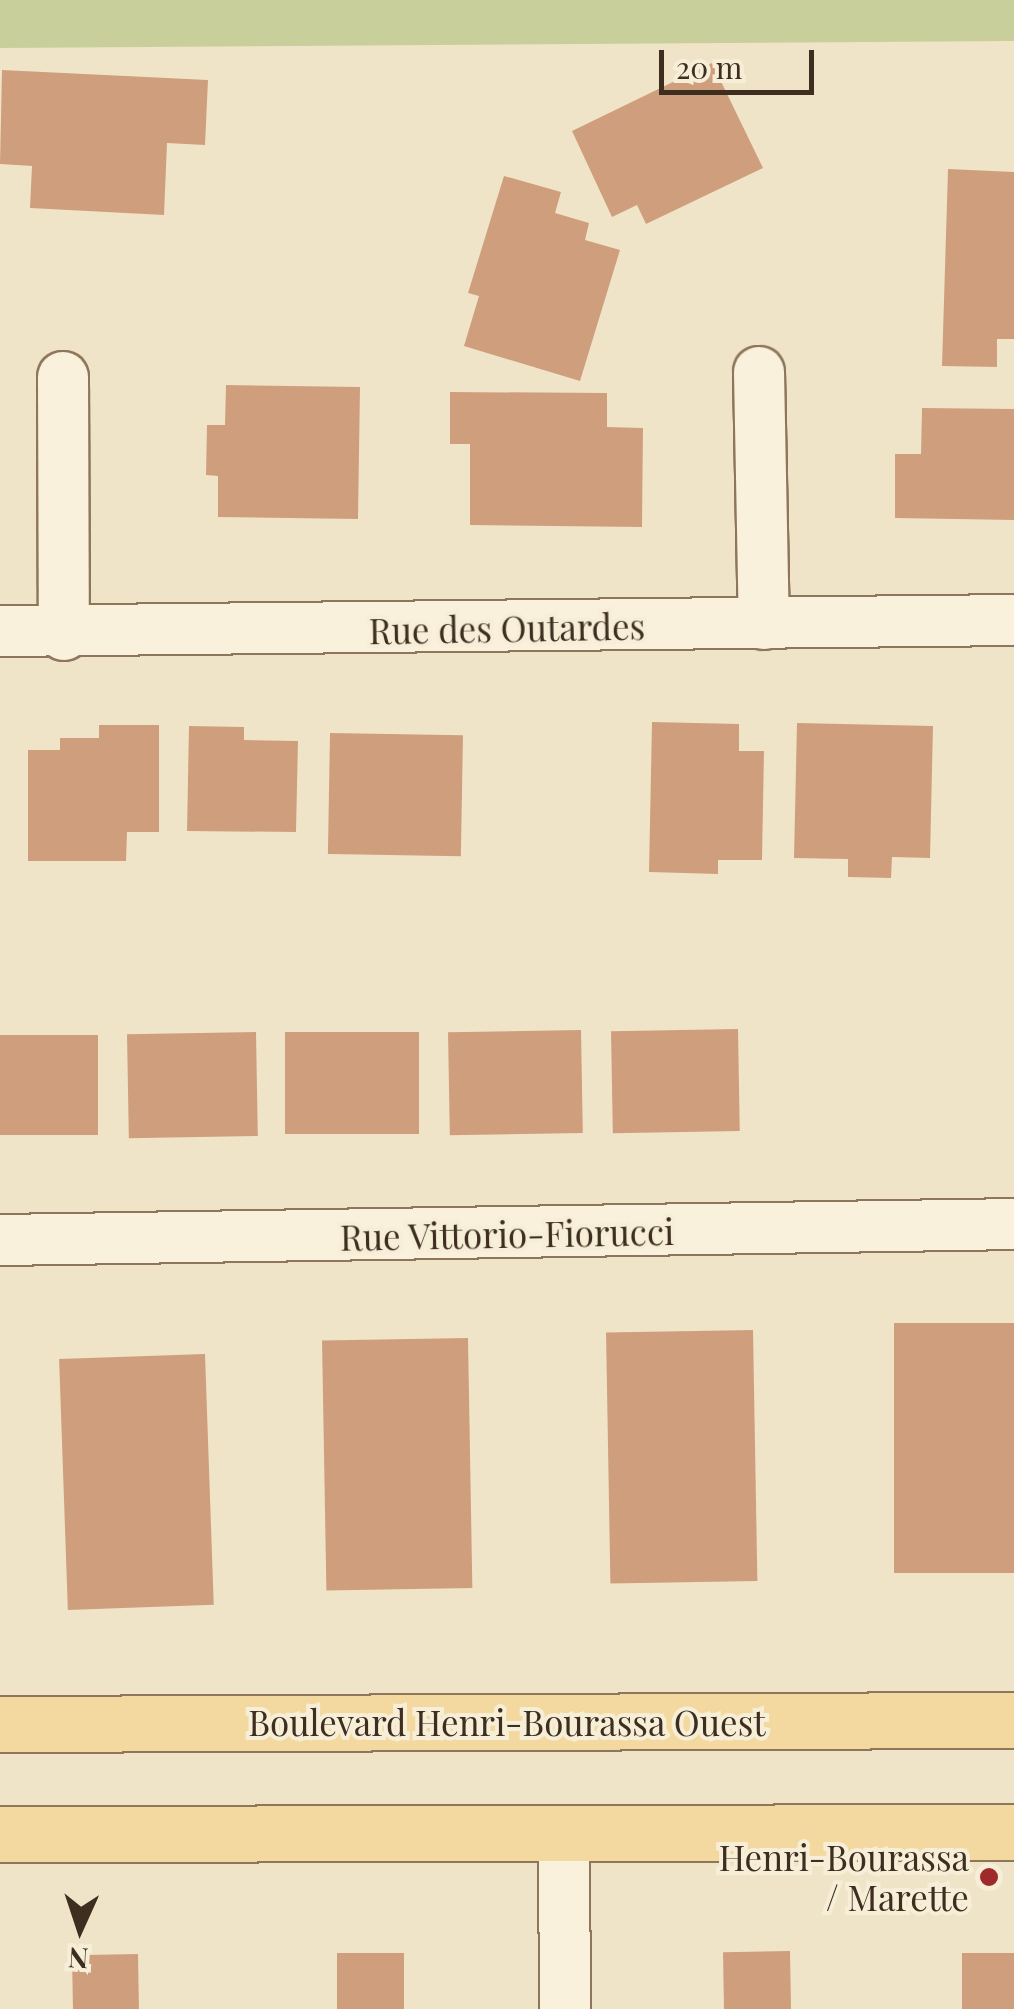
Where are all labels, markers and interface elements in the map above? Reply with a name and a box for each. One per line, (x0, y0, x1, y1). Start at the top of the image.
scale bar (664, 30, 819, 92)
text: 20 m (676, 47, 742, 87)
street label: Rue des Outardes (368, 605, 646, 651)
street label: Rue Vittorio-Fiorucci (339, 1210, 675, 1258)
street label: Boulevard Henri-Bourassa Ouest (248, 1701, 766, 1743)
place label: Henri-Bourassa / Marette (719, 1836, 969, 1918)
marker: Henri-Bourassa / Marette (978, 1866, 1000, 1888)
north arrow (30, 1879, 130, 1979)
text: N (67, 1940, 89, 1978)

